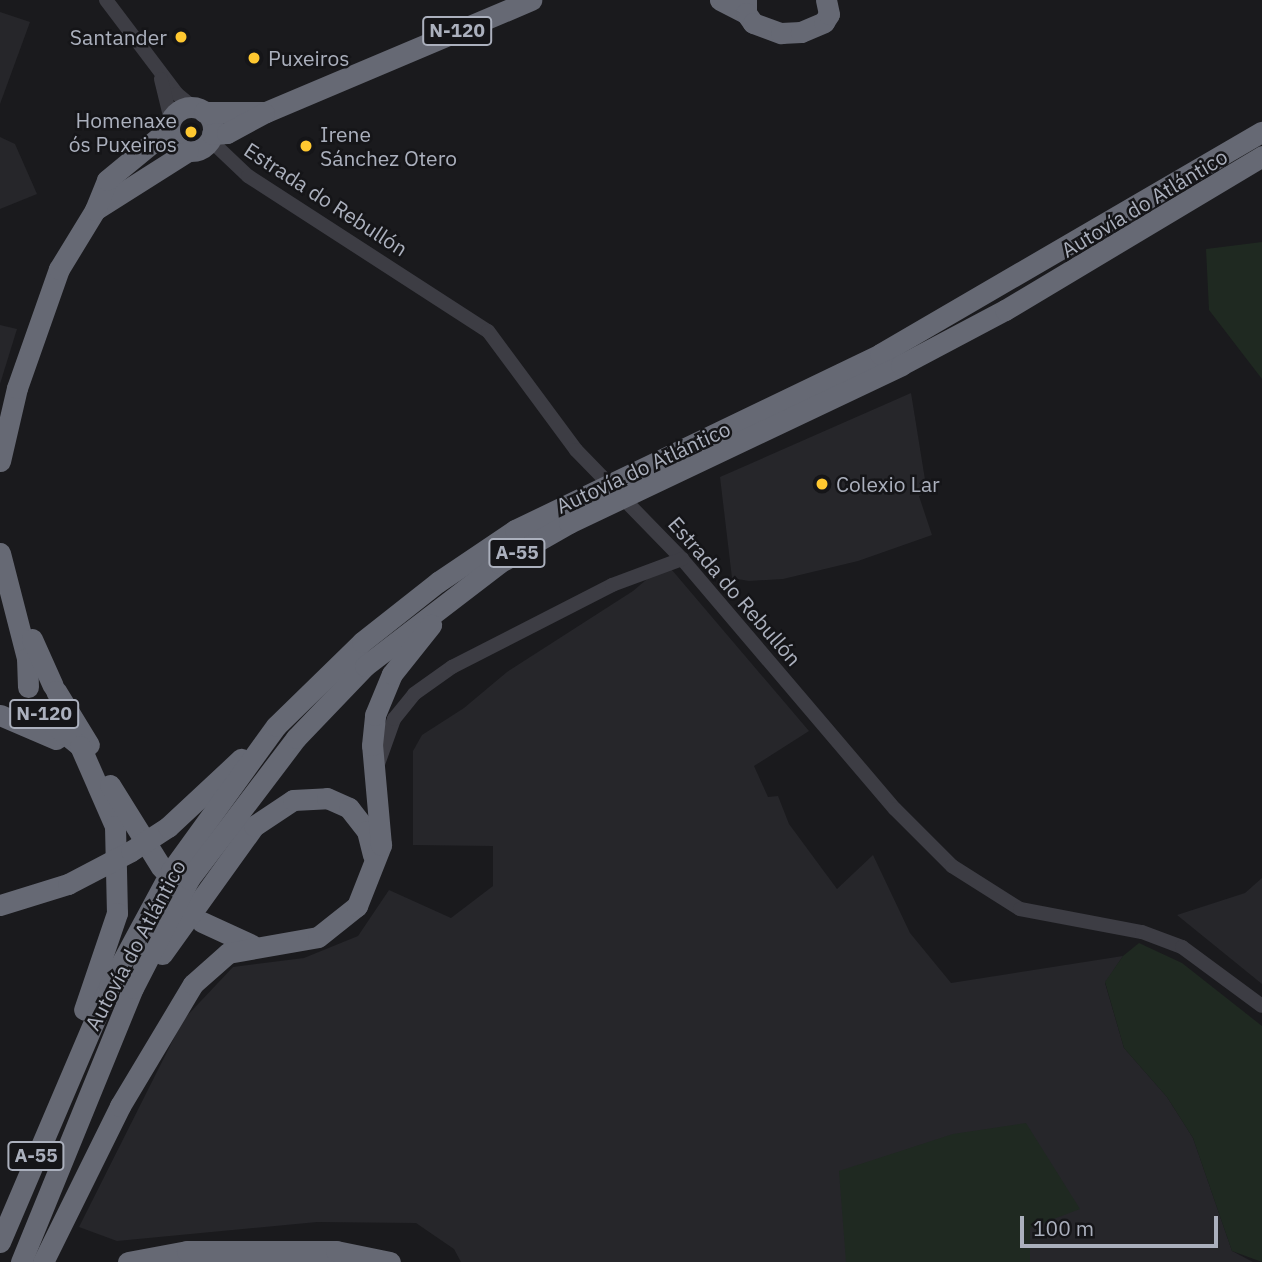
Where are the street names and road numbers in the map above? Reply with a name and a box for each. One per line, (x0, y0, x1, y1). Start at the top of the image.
road number: N-120 (422, 16, 492, 46)
street label: Estrada do Rebullón (240, 137, 412, 261)
street label: Autovía do Atlántico (1056, 143, 1232, 263)
street label: Autovía do Atlántico (552, 416, 734, 518)
street label: Estrada do Rebullón (663, 511, 807, 671)
road number: A-55 (487, 538, 547, 568)
road number: N-120 (9, 698, 79, 730)
street label: Autovía do Atlántico (79, 855, 191, 1035)
road number: A-55 (6, 1140, 66, 1172)

